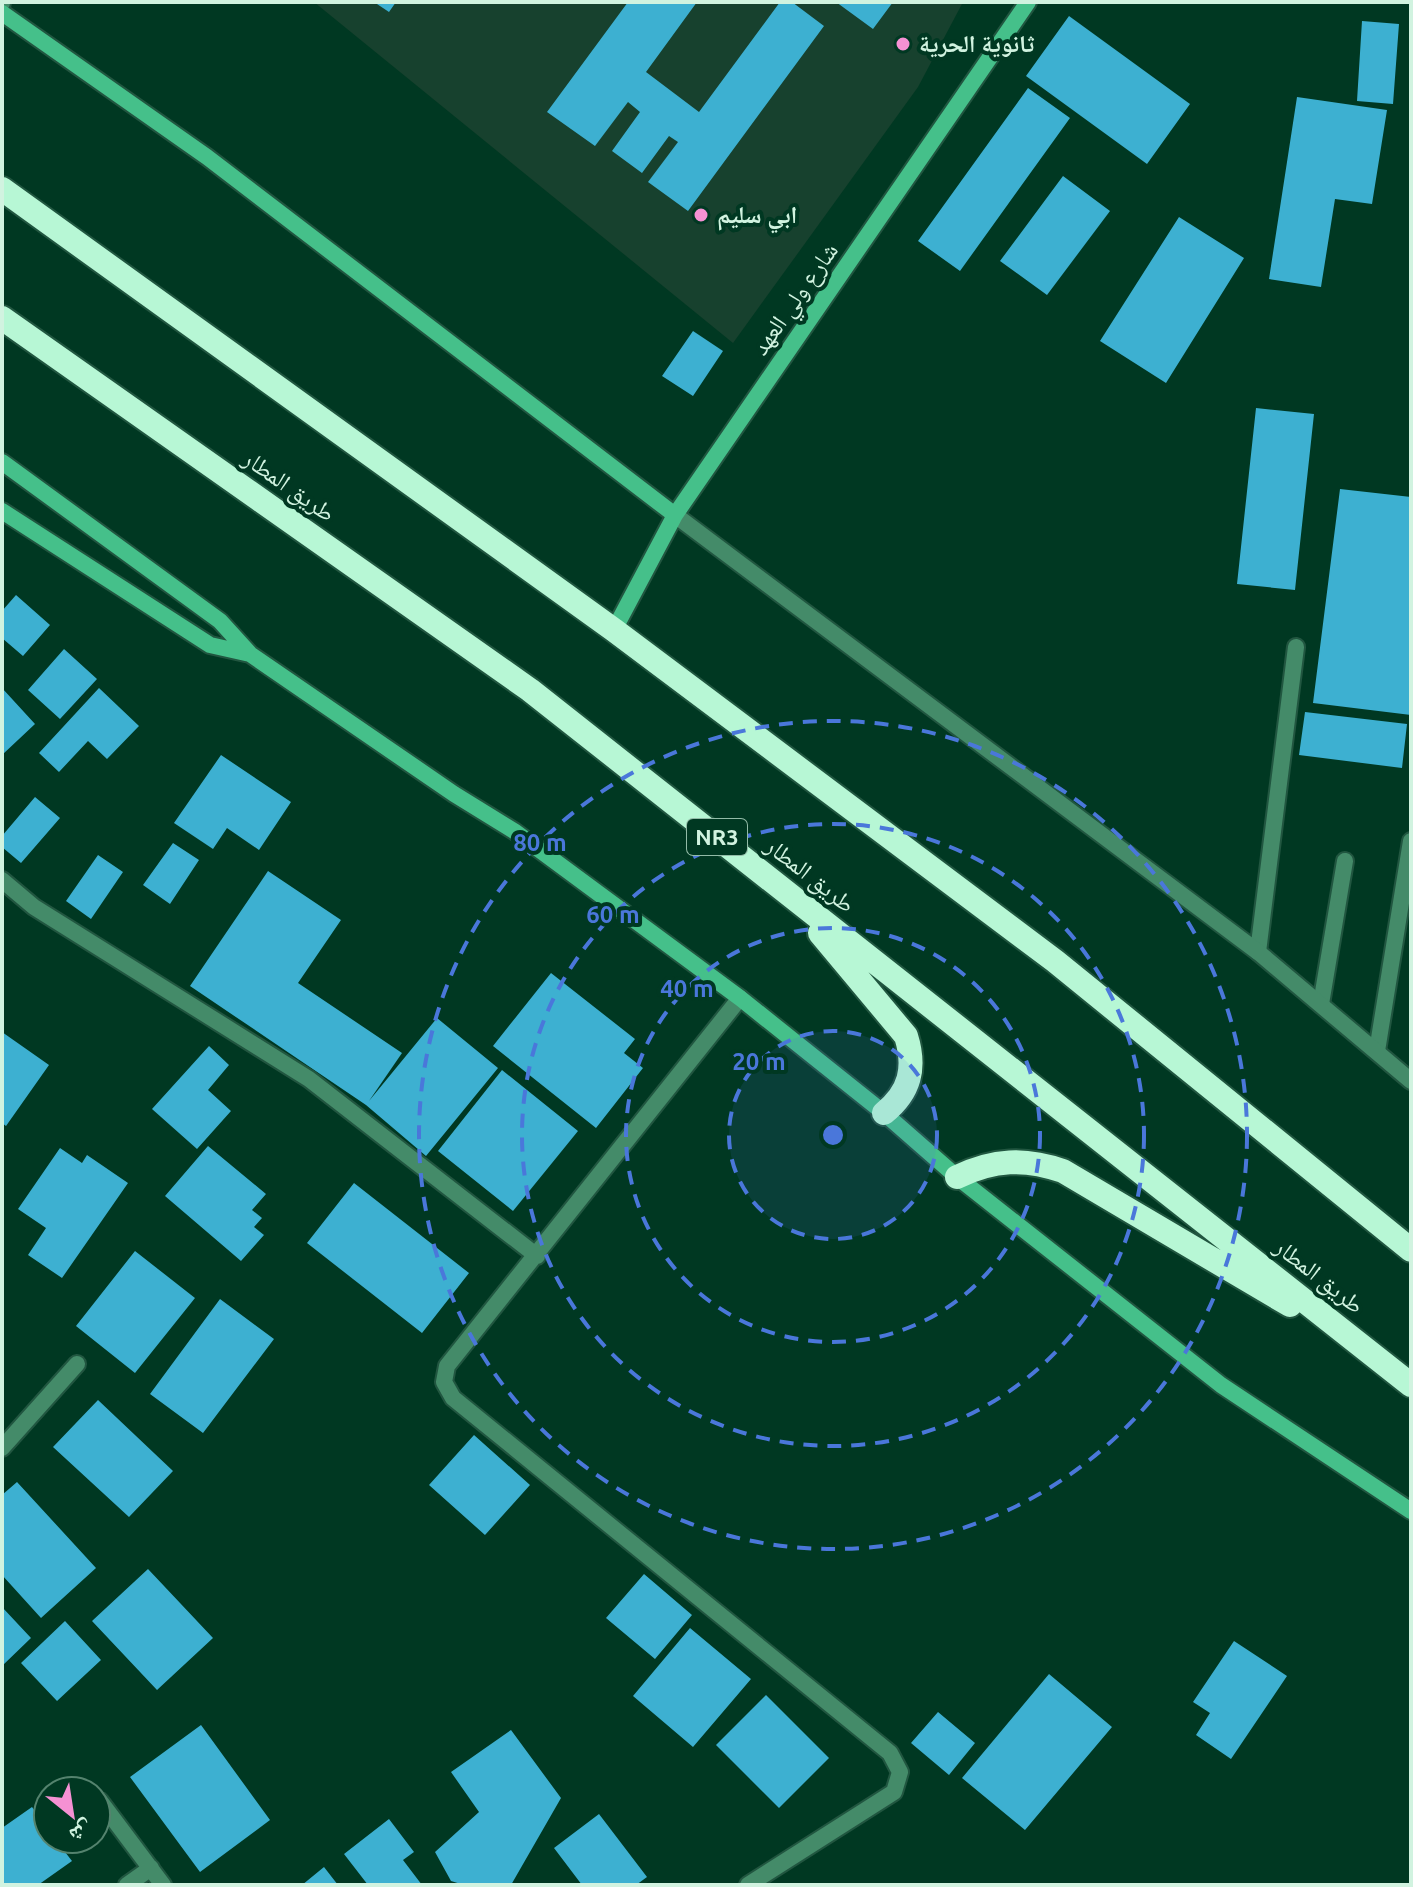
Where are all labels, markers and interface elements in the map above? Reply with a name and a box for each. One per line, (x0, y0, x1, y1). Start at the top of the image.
place label: ثانوية الحرية (919, 30, 1035, 58)
marker: ثانوية الحرية (894, 35, 912, 53)
place label: ابي سليم (717, 201, 797, 234)
marker: ابي سليم (692, 206, 710, 224)
street label: شارع ولي العهد (746, 237, 848, 363)
street label: طريق المطار (237, 444, 340, 528)
road number: NR3 (687, 819, 747, 855)
text: 80 m (513, 829, 567, 856)
street label: طريق المطار (759, 831, 860, 919)
text: 60 m (586, 901, 640, 928)
text: 40 m (660, 975, 714, 1002)
text: 20 m (732, 1048, 786, 1075)
centre of rings (819, 1121, 847, 1149)
street label: طريق المطار (1268, 1232, 1369, 1320)
north arrow (32, 1775, 112, 1855)
text: ش (65, 1814, 99, 1849)

